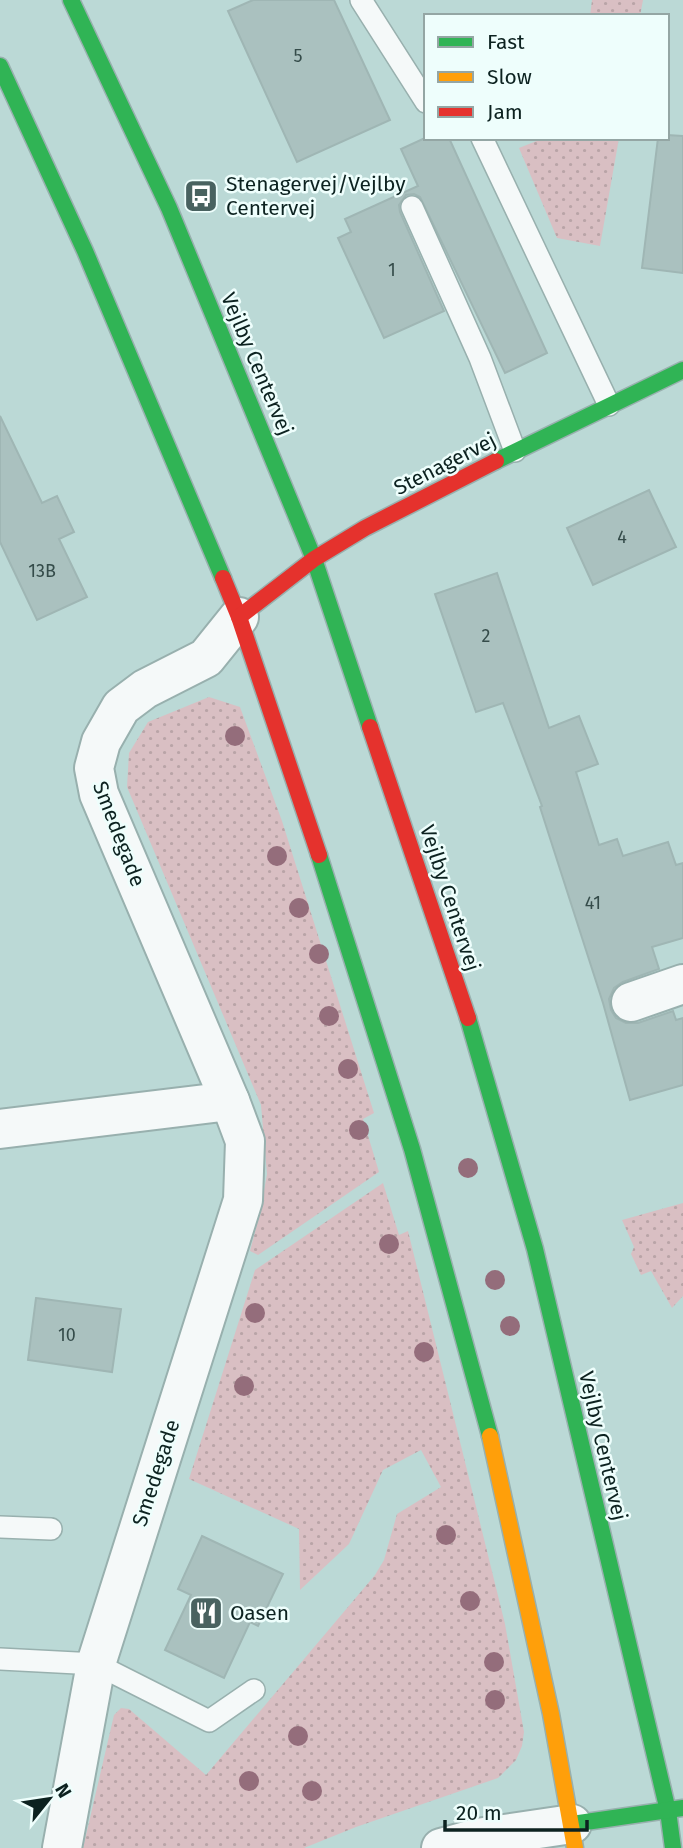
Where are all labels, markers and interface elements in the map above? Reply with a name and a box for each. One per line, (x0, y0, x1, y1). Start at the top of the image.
legend (424, 14, 669, 140)
text: Fast (487, 29, 525, 55)
house number: 5 (293, 45, 303, 67)
text: Slow (487, 64, 532, 90)
text: Jam (487, 99, 523, 125)
place label: Stenagervej/Vejlby Centervej (226, 171, 406, 221)
bus stop icon: Stenagervej/Vejlby Centervej (182, 177, 220, 215)
house number: 1 (388, 259, 396, 281)
street label: Vejlby Centervej (215, 289, 299, 439)
street label: Stenagervej (389, 427, 501, 501)
house number: 4 (617, 526, 627, 548)
house number: 13B (28, 560, 56, 582)
house number: 2 (482, 625, 491, 647)
street label: Smedegade (87, 778, 151, 890)
street label: Vejlby Centervej (414, 822, 486, 974)
house number: 41 (585, 892, 601, 914)
house number: 10 (58, 1324, 76, 1346)
street label: Vejlby Centervej (573, 1369, 633, 1523)
street label: Smedegade (127, 1416, 185, 1530)
restaurant icon: Oasen (187, 1594, 225, 1632)
place label: Oasen (230, 1600, 289, 1626)
north arrow (14, 1764, 84, 1834)
text: N (50, 1780, 76, 1802)
scale bar (445, 1788, 587, 1832)
text: 20 m (456, 1800, 502, 1826)

